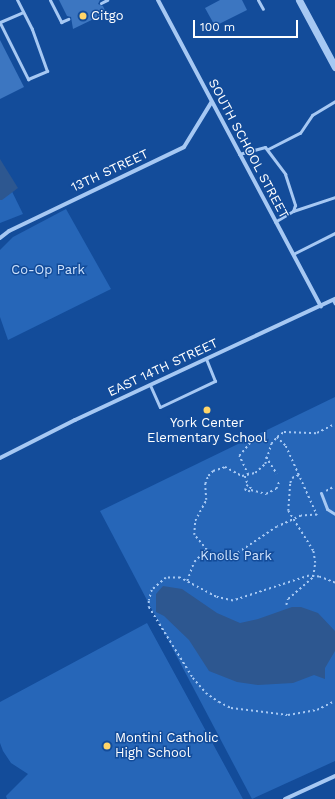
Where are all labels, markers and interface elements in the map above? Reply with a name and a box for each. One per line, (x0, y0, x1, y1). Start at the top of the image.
place label: Citgo (91, 8, 124, 24)
marker: Citgo (78, 11, 88, 21)
scale bar (195, 12, 300, 38)
text: 100 m (200, 20, 235, 34)
street label: SOUTH SCHOOL STREET (204, 76, 292, 222)
street label: 13TH STREET (69, 146, 151, 196)
park label: Co-Op Park (11, 262, 85, 278)
street label: EAST 14TH STREET (105, 335, 221, 401)
marker: York Center Elementary School (202, 405, 212, 415)
place label: York Center Elementary School (147, 416, 267, 447)
park label: Knolls Park (200, 548, 272, 564)
place label: Montini Catholic High School (115, 731, 219, 762)
marker: Montini Catholic High School (102, 741, 112, 751)

